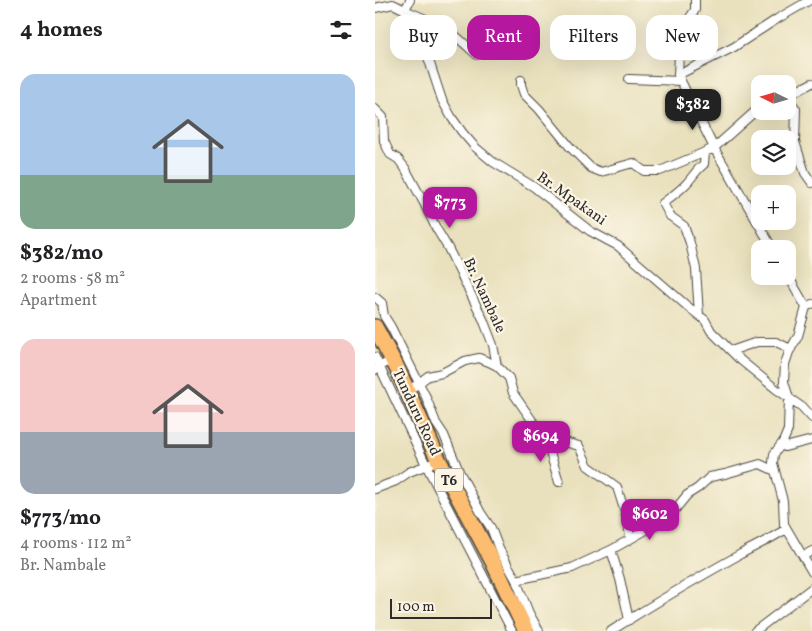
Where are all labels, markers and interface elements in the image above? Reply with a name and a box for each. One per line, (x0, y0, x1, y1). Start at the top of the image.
chip: Buy (390, 15, 457, 60)
chip: Rent (467, 15, 540, 60)
chip: Filters (550, 15, 636, 60)
chip: New (646, 15, 718, 60)
text: 4 homes (20, 16, 103, 45)
icon: filters (327, 16, 355, 44)
north arrow (751, 75, 796, 120)
map controls (751, 75, 796, 285)
pin: $382 (663, 88, 723, 131)
text: $382 (676, 94, 710, 116)
icon: home (143, 106, 233, 196)
button: layers (751, 130, 796, 175)
street label: Br. Mpakani (532, 167, 610, 231)
button: + (751, 185, 796, 230)
pin: $773 (420, 186, 480, 229)
text: $773 (434, 192, 466, 214)
text: $382/mo (20, 239, 103, 268)
button: − (751, 240, 796, 285)
street label: Br. Nambale (457, 255, 510, 337)
text: 2 rooms · 58 m² (20, 268, 125, 290)
text: Apartment (20, 290, 97, 312)
street label: Tunduru Road (386, 366, 445, 460)
icon: home (143, 371, 233, 461)
pin: $694 (511, 420, 571, 463)
text: $694 (523, 426, 559, 448)
road number: T6 (435, 468, 463, 492)
pin: $602 (620, 498, 680, 541)
text: $773/mo (20, 504, 101, 533)
text: $602 (632, 504, 668, 526)
text: 4 rooms · 112 m² (20, 533, 131, 555)
text: Br. Nambale (20, 555, 106, 577)
scale bar (390, 596, 493, 619)
text: 100 m (397, 598, 435, 617)

